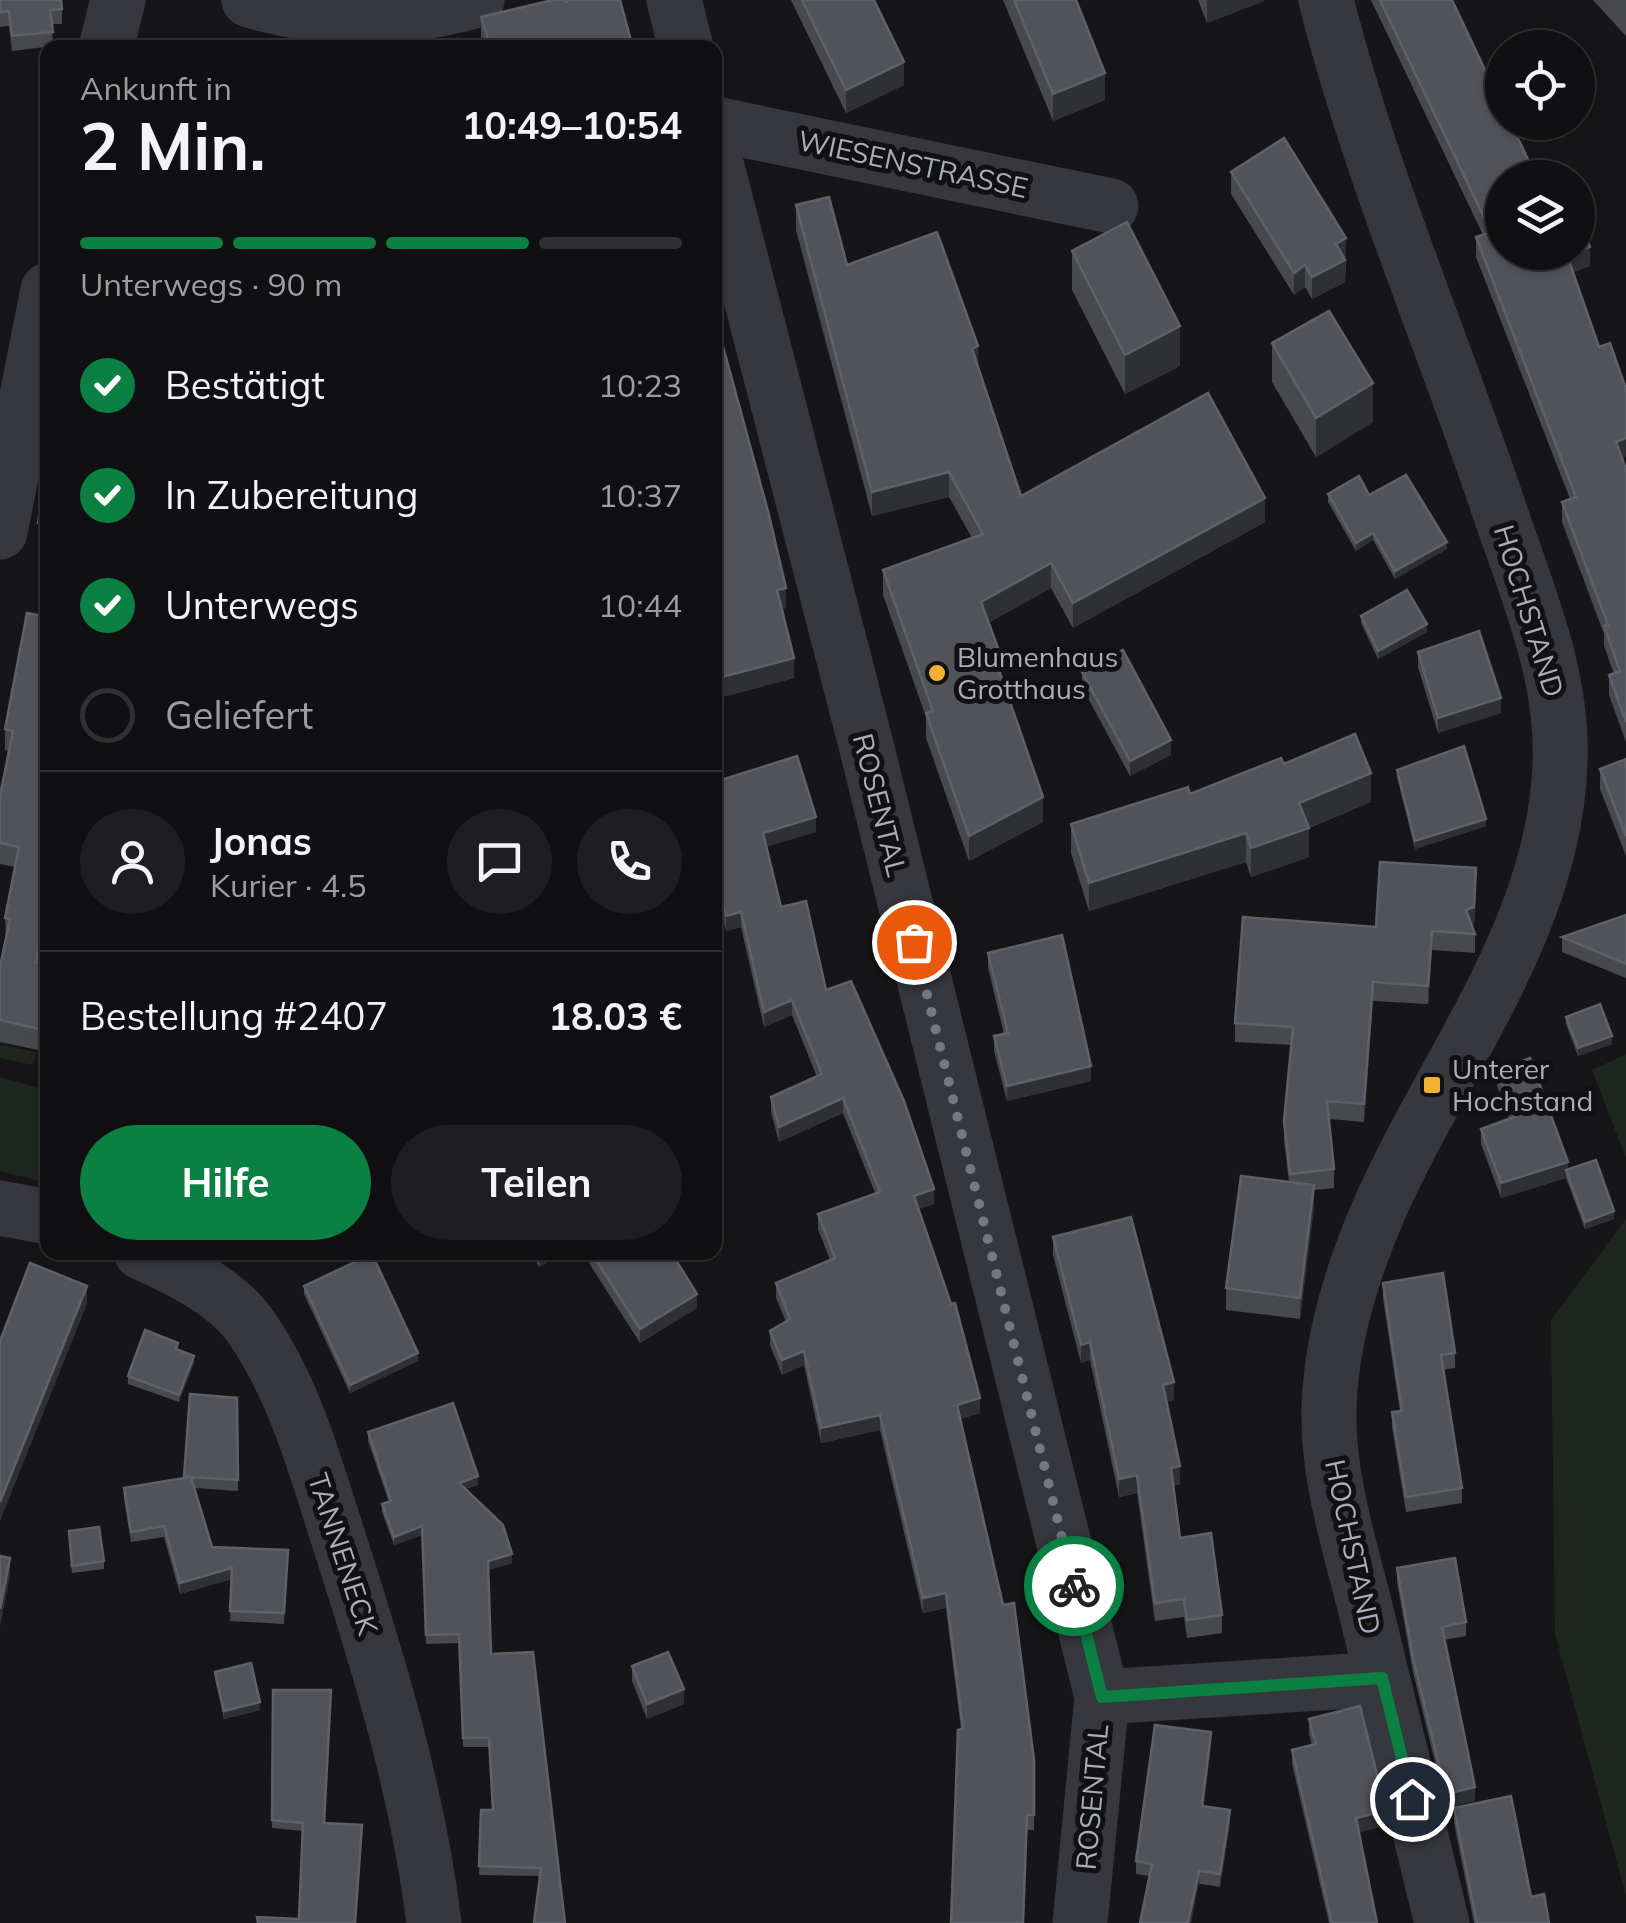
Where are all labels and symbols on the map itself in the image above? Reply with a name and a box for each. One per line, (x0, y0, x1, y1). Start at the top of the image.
street label: WIESENSTRASSE (795, 122, 1031, 205)
street label: HOCHSTAND (1487, 521, 1572, 701)
place label: Blumenhaus Grotthaus (957, 639, 1118, 706)
marker: Blumenhaus Grotthaus (926, 662, 948, 684)
street label: ROSENTAL (846, 730, 915, 880)
pin (872, 900, 957, 985)
place label: Unterer Hochstand (1452, 1051, 1593, 1118)
marker: Unterer Hochstand (1421, 1074, 1443, 1096)
street label: HOCHSTAND (1318, 1456, 1389, 1638)
street label: TANNENECK (301, 1469, 386, 1640)
courier (1024, 1536, 1124, 1636)
street label: ROSENTAL (1068, 1723, 1115, 1871)
pin (1370, 1757, 1455, 1842)

